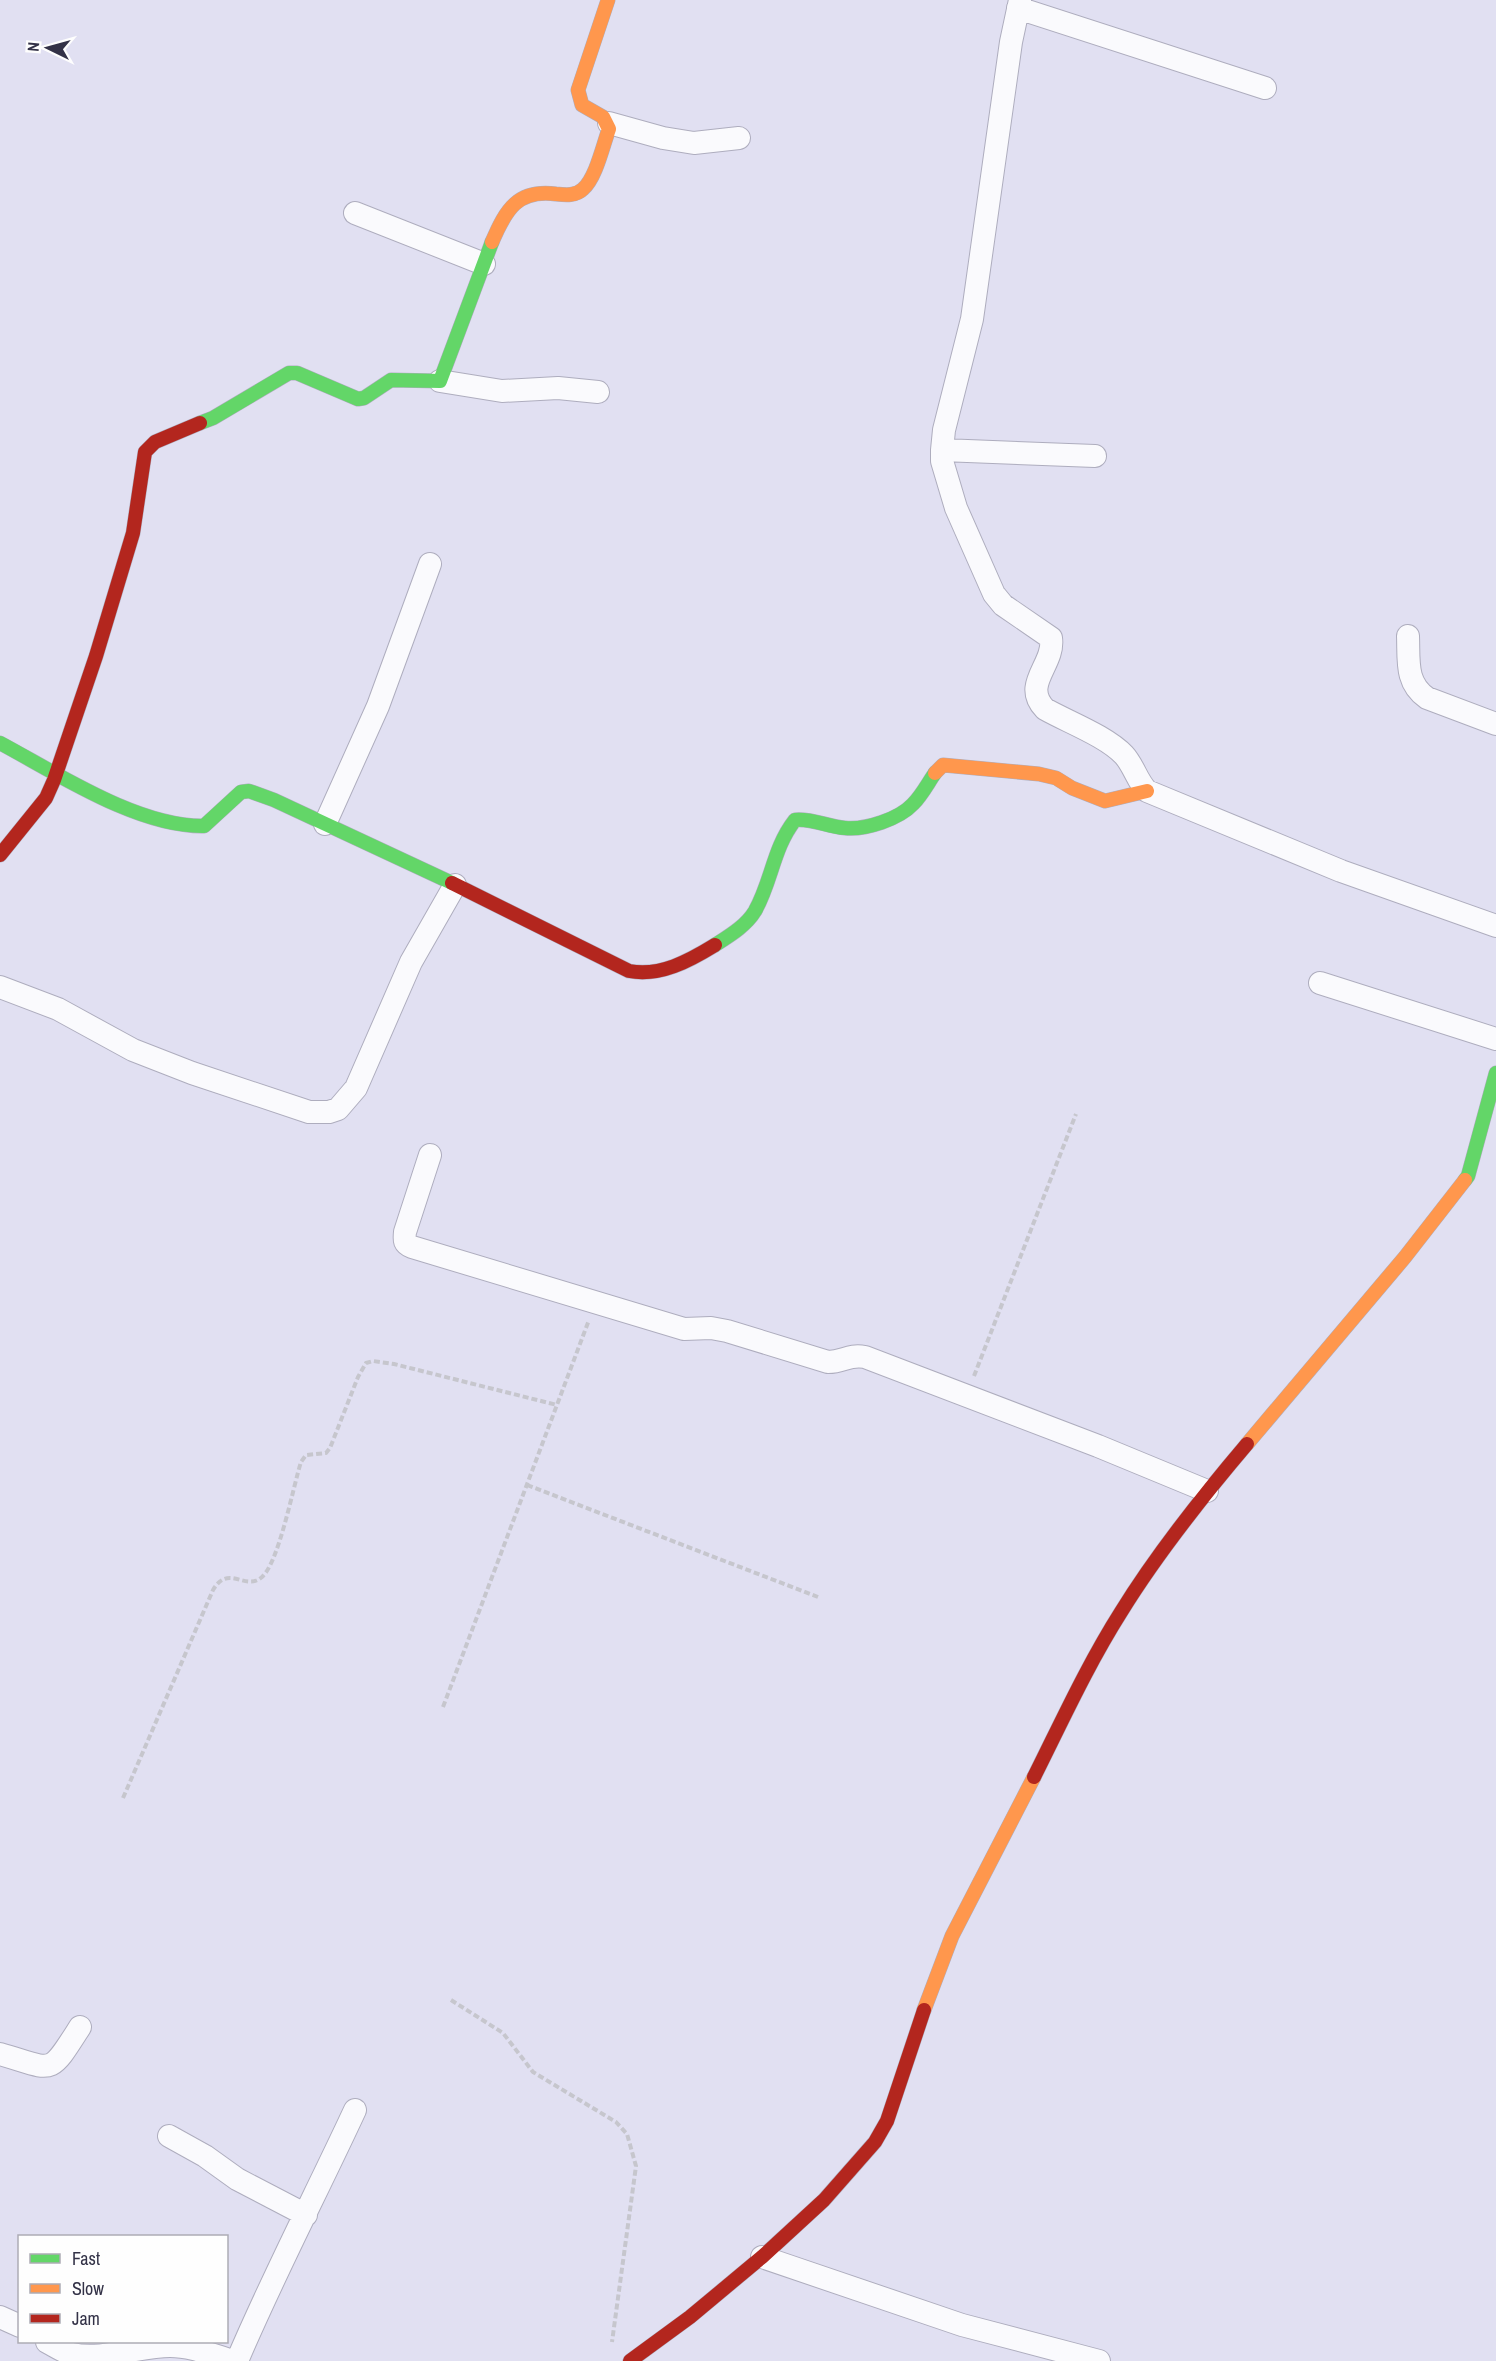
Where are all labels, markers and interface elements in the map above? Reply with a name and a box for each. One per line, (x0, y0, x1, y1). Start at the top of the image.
north arrow (18, 18, 78, 78)
text: N (22, 41, 44, 52)
legend (18, 2235, 228, 2343)
text: Fast (72, 2246, 100, 2271)
text: Slow (72, 2276, 104, 2301)
text: Jam (72, 2306, 100, 2331)

